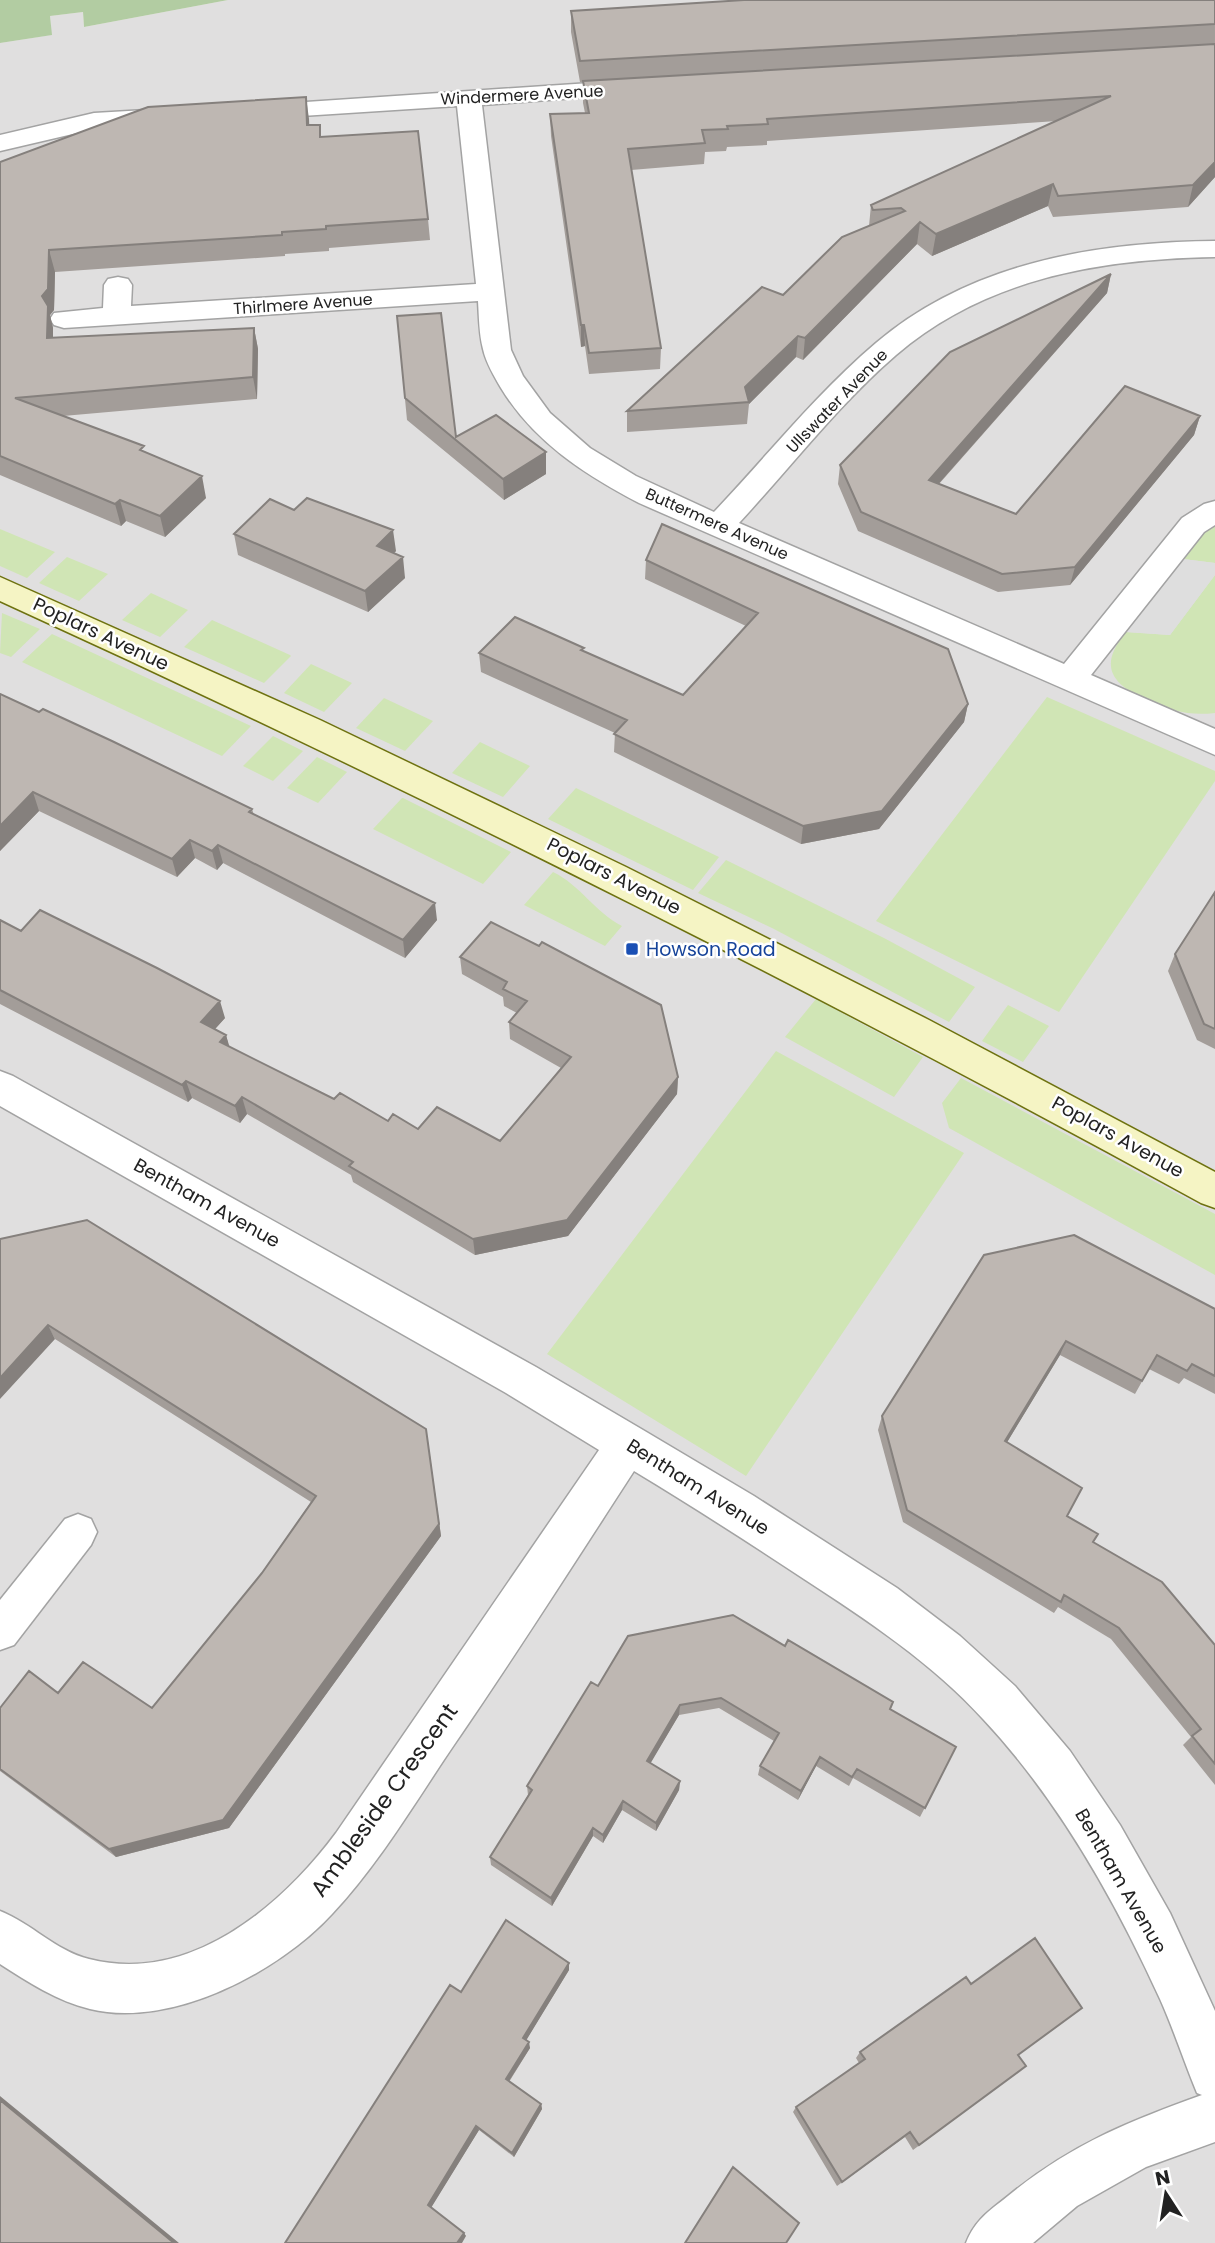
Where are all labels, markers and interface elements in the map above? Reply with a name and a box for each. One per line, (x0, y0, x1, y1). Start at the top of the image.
street label: Windermere Avenue (440, 79, 604, 111)
street label: Thirlmere Avenue (233, 288, 373, 320)
street label: Ullswater Avenue (781, 344, 893, 458)
street label: Buttermere Avenue (642, 482, 792, 566)
street label: Poplars Avenue (29, 591, 173, 677)
street label: Poplars Avenue (542, 831, 686, 921)
place label: Howson Road (646, 936, 776, 963)
marker: Howson Road (624, 941, 640, 957)
street label: Poplars Avenue (1047, 1090, 1189, 1184)
street label: Bentham Avenue (129, 1152, 285, 1254)
street label: Bentham Avenue (622, 1432, 774, 1542)
street label: Ambleside Crescent (303, 1697, 465, 1903)
street label: Bentham Avenue (1068, 1803, 1174, 1959)
north arrow (1131, 2159, 1201, 2229)
text: N (1153, 2163, 1172, 2193)

